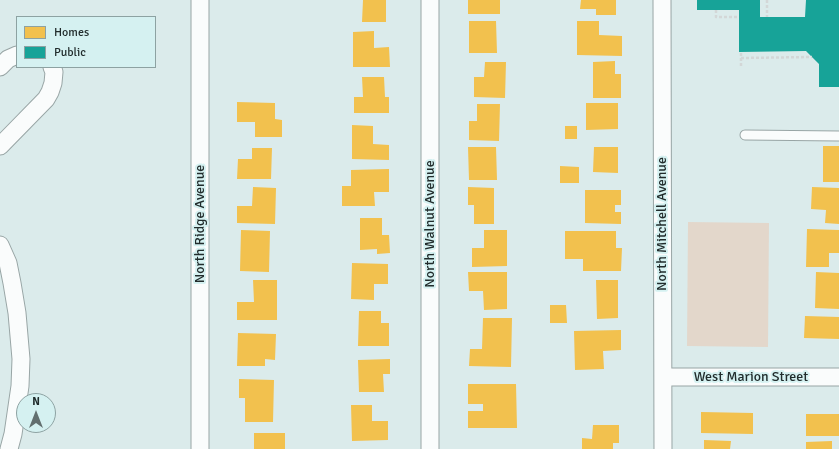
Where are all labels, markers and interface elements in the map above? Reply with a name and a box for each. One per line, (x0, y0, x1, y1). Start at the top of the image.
legend (16, 16, 156, 68)
text: Homes (54, 25, 89, 40)
text: Public (54, 45, 86, 60)
street label: North Mitchell Avenue (654, 157, 670, 291)
street label: North Walnut Avenue (422, 160, 438, 288)
street label: North Ridge Avenue (192, 165, 208, 283)
street label: West Marion Street (694, 369, 808, 385)
north arrow (16, 393, 56, 433)
text: N (32, 395, 40, 408)

